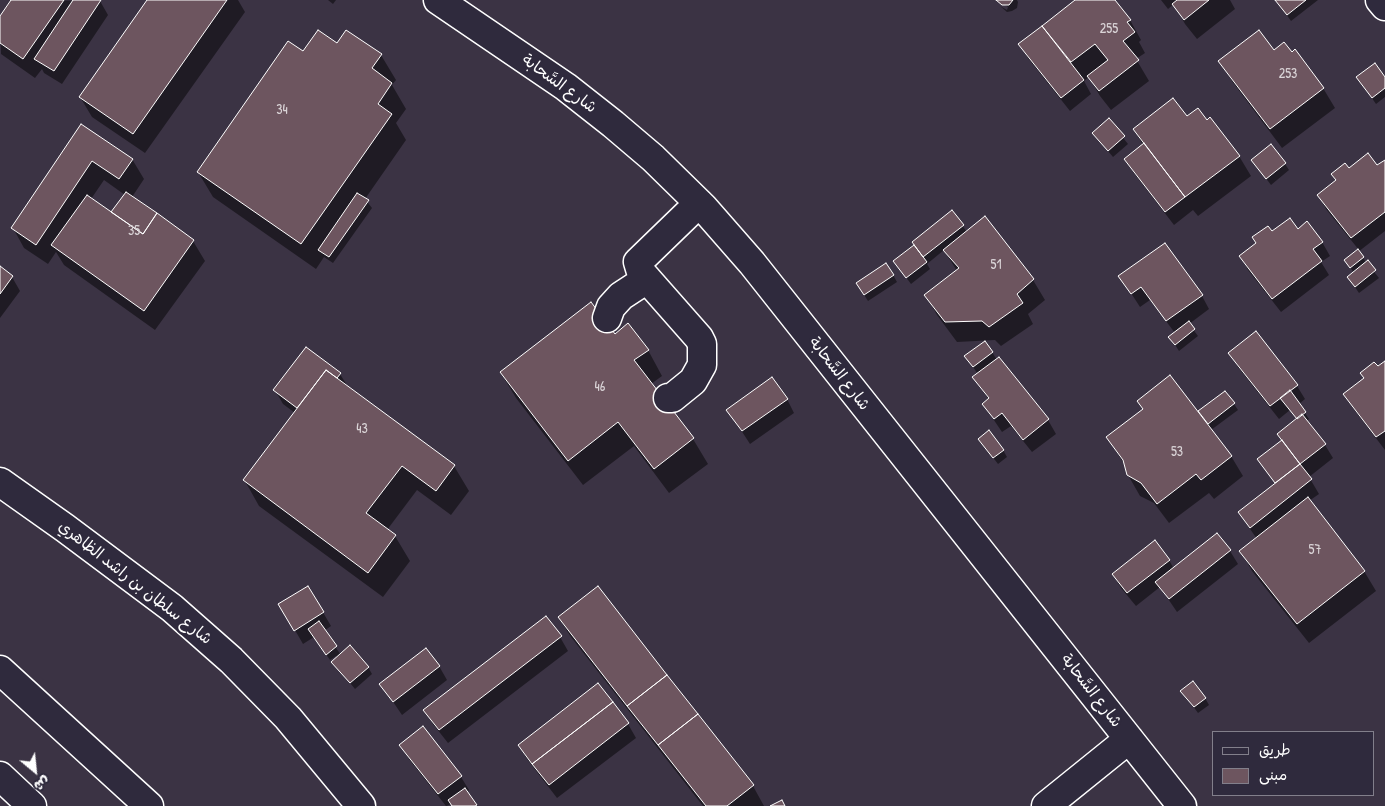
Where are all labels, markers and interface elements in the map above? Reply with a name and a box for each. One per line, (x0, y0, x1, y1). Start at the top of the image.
house number: 255 (1100, 21, 1118, 37)
street label: شارع السَّحابة (518, 50, 600, 118)
house number: 253 (1279, 66, 1297, 82)
house number: 34 (276, 102, 288, 118)
house number: 35 (128, 223, 140, 239)
house number: 51 (990, 257, 1002, 273)
street label: شارع السَّحابة (804, 333, 874, 415)
house number: 46 (595, 379, 605, 395)
house number: 43 (356, 421, 368, 437)
house number: 53 (1171, 444, 1183, 460)
street label: شارع سلطان بن راشد الظاهري (54, 517, 216, 649)
house number: 57 (1309, 542, 1321, 558)
street label: شارع السَّحابة (1056, 650, 1126, 732)
legend (1212, 731, 1375, 796)
text: طريق (1259, 739, 1291, 760)
north arrow (10, 746, 60, 796)
text: مبنى (1259, 764, 1287, 785)
text: ش (31, 773, 54, 797)

